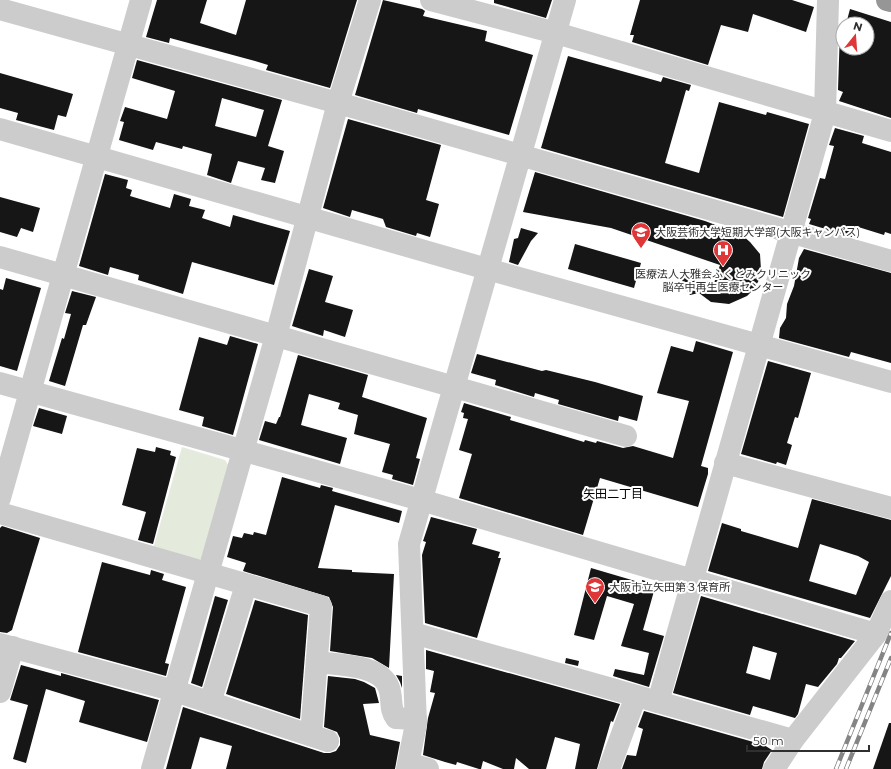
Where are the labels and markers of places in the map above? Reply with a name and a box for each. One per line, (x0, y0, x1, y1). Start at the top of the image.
school or university icon: 大阪芸術大学短期大学部(大阪キャンパス) (630, 221, 652, 249)
place label: 大阪芸術大学短期大学部(大阪キャンパス) (655, 225, 860, 239)
hospital icon: 医療法人大雅会ふくとみクリニック 脳卒中再生医療センター (712, 239, 734, 267)
place label: 医療法人大雅会ふくとみクリニック 脳卒中再生医療センター (635, 267, 811, 294)
school or university icon: 大阪市立矢田第３保育所 (584, 576, 606, 604)
place label: 大阪市立矢田第３保育所 (609, 580, 731, 594)

